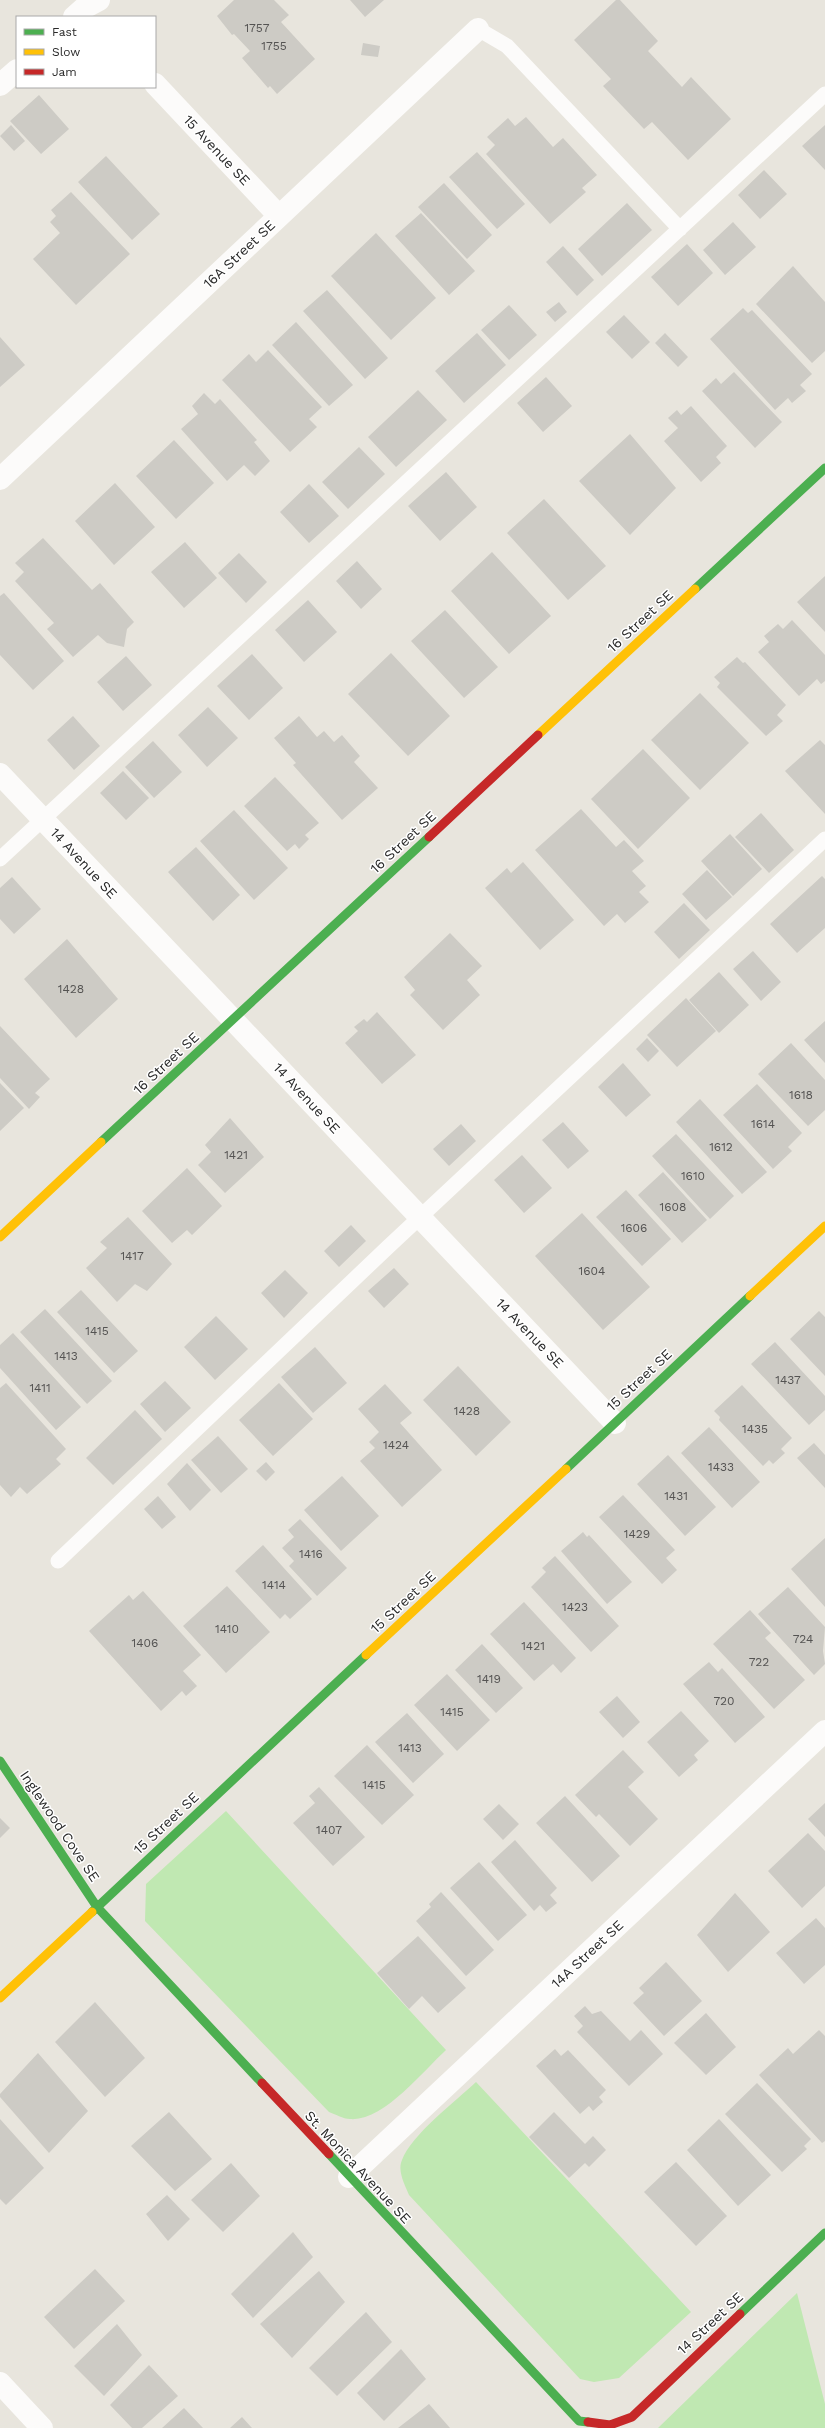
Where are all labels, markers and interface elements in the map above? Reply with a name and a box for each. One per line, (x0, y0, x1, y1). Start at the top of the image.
legend (16, 16, 156, 88)
house number: 1757 (244, 21, 270, 35)
text: Fast (52, 25, 77, 39)
house number: 1755 (261, 39, 287, 53)
text: Slow (52, 45, 80, 59)
text: Jam (52, 65, 77, 79)
street label: 15 Avenue SE (180, 112, 254, 188)
street label: 16A Street SE (200, 217, 278, 291)
street label: 16 Street SE (604, 587, 676, 655)
street label: 16 Street SE (367, 808, 439, 876)
street label: 14 Avenue SE (47, 824, 121, 902)
house number: 1428 (58, 982, 84, 996)
street label: 16 Street SE (130, 1029, 202, 1097)
street label: 14 Avenue SE (270, 1059, 344, 1137)
house number: 1618 (789, 1088, 813, 1102)
house number: 1614 (751, 1117, 775, 1131)
house number: 1612 (709, 1140, 733, 1154)
house number: 1421 (224, 1148, 248, 1162)
house number: 1610 (681, 1169, 705, 1183)
house number: 1608 (660, 1200, 686, 1214)
house number: 1606 (621, 1221, 647, 1235)
house number: 1417 (120, 1249, 144, 1263)
house number: 1604 (579, 1264, 605, 1278)
street label: 14 Avenue SE (493, 1295, 567, 1371)
house number: 1415 (85, 1324, 109, 1338)
street label: 15 Street SE (603, 1346, 675, 1414)
house number: 1413 (54, 1349, 78, 1363)
house number: 1437 (775, 1373, 801, 1387)
house number: 1411 (29, 1381, 51, 1395)
house number: 1428 (454, 1404, 480, 1418)
house number: 1435 (742, 1422, 768, 1436)
house number: 1424 (383, 1438, 409, 1452)
house number: 1433 (708, 1460, 734, 1474)
house number: 1431 (664, 1489, 688, 1503)
house number: 1429 (624, 1527, 650, 1541)
house number: 1416 (299, 1547, 323, 1561)
street label: 15 Street SE (367, 1568, 439, 1636)
house number: 1414 (262, 1578, 286, 1592)
house number: 1423 (562, 1600, 588, 1614)
house number: 1410 (215, 1622, 239, 1636)
house number: 724 (793, 1632, 813, 1646)
house number: 1406 (132, 1636, 158, 1650)
house number: 1421 (521, 1639, 545, 1653)
house number: 722 (749, 1655, 769, 1669)
house number: 1419 (477, 1672, 501, 1686)
house number: 720 (713, 1694, 735, 1708)
house number: 1415 (440, 1705, 464, 1719)
house number: 1413 (398, 1741, 422, 1755)
street label: Inglewood Cove SE (17, 1768, 103, 1885)
house number: 1415 (362, 1778, 386, 1792)
street label: 15 Street SE (130, 1789, 202, 1857)
house number: 1407 (316, 1823, 342, 1837)
street label: 14A Street SE (548, 1917, 626, 1991)
street label: St. Monica Avenue SE (302, 2107, 414, 2227)
street label: 14 Street SE (674, 2289, 746, 2357)

